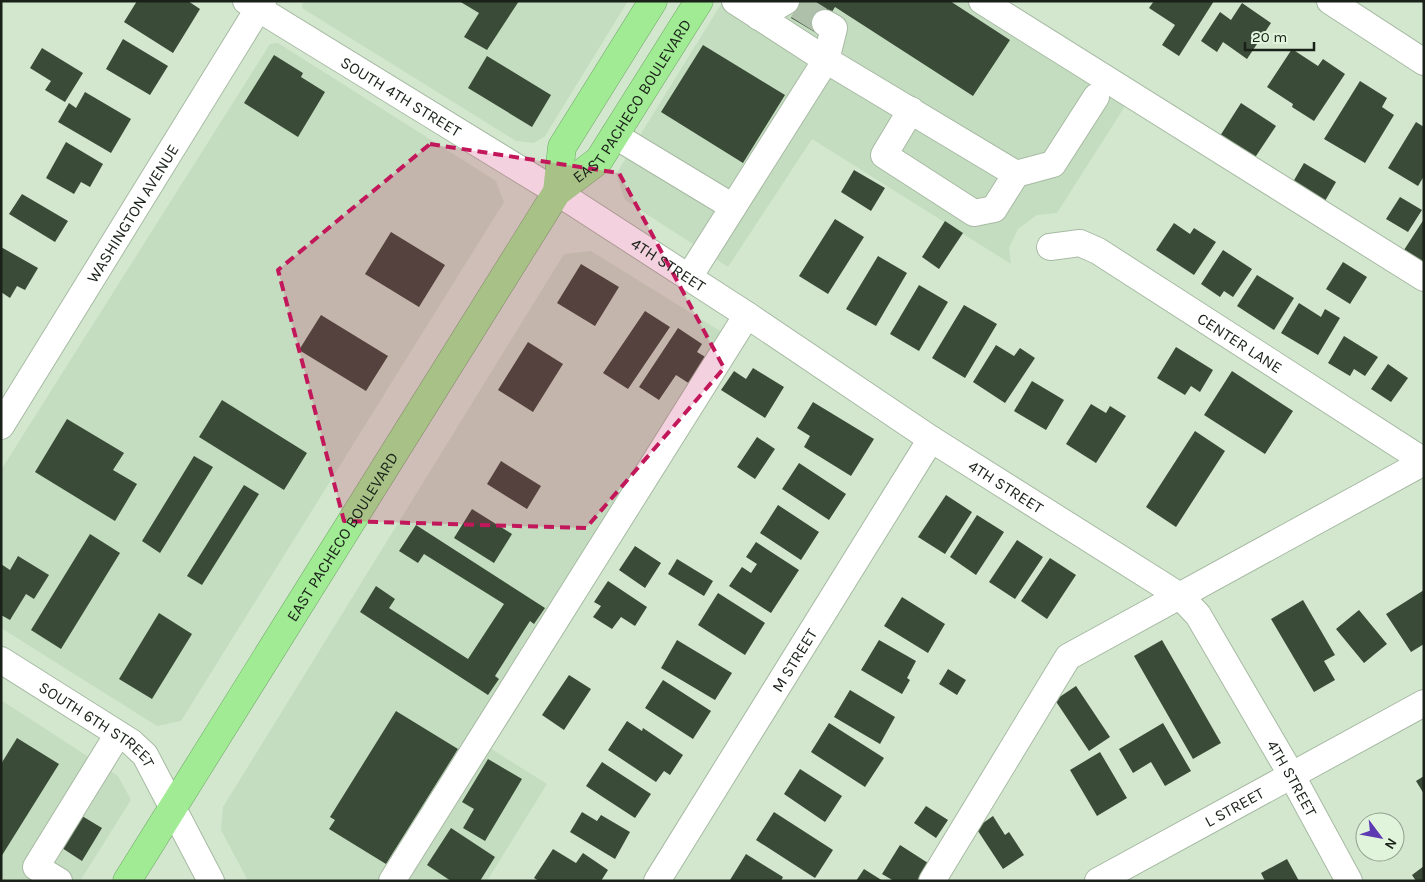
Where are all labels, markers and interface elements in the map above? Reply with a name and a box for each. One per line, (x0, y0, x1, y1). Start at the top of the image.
street label: EAST PACHECO BOULEVARD (569, 15, 695, 186)
scale bar (1245, 20, 1314, 52)
text: 20 m (1252, 28, 1287, 46)
street label: SOUTH 4TH STREET (337, 52, 465, 140)
street label: WASHINGTON AVENUE (82, 140, 182, 286)
street label: 4TH STREET (628, 233, 710, 295)
street label: CENTER LANE (1194, 308, 1286, 377)
street label: EAST PACHECO BOULEVARD (282, 448, 402, 625)
street label: 4TH STREET (965, 456, 1047, 517)
street label: M STREET (767, 625, 821, 695)
street label: SOUTH 6TH STREET (36, 677, 159, 770)
street label: 4TH STREET (1263, 736, 1322, 819)
street label: L STREET (1201, 783, 1267, 831)
north arrow (1355, 812, 1405, 862)
text: N (1381, 835, 1400, 852)

